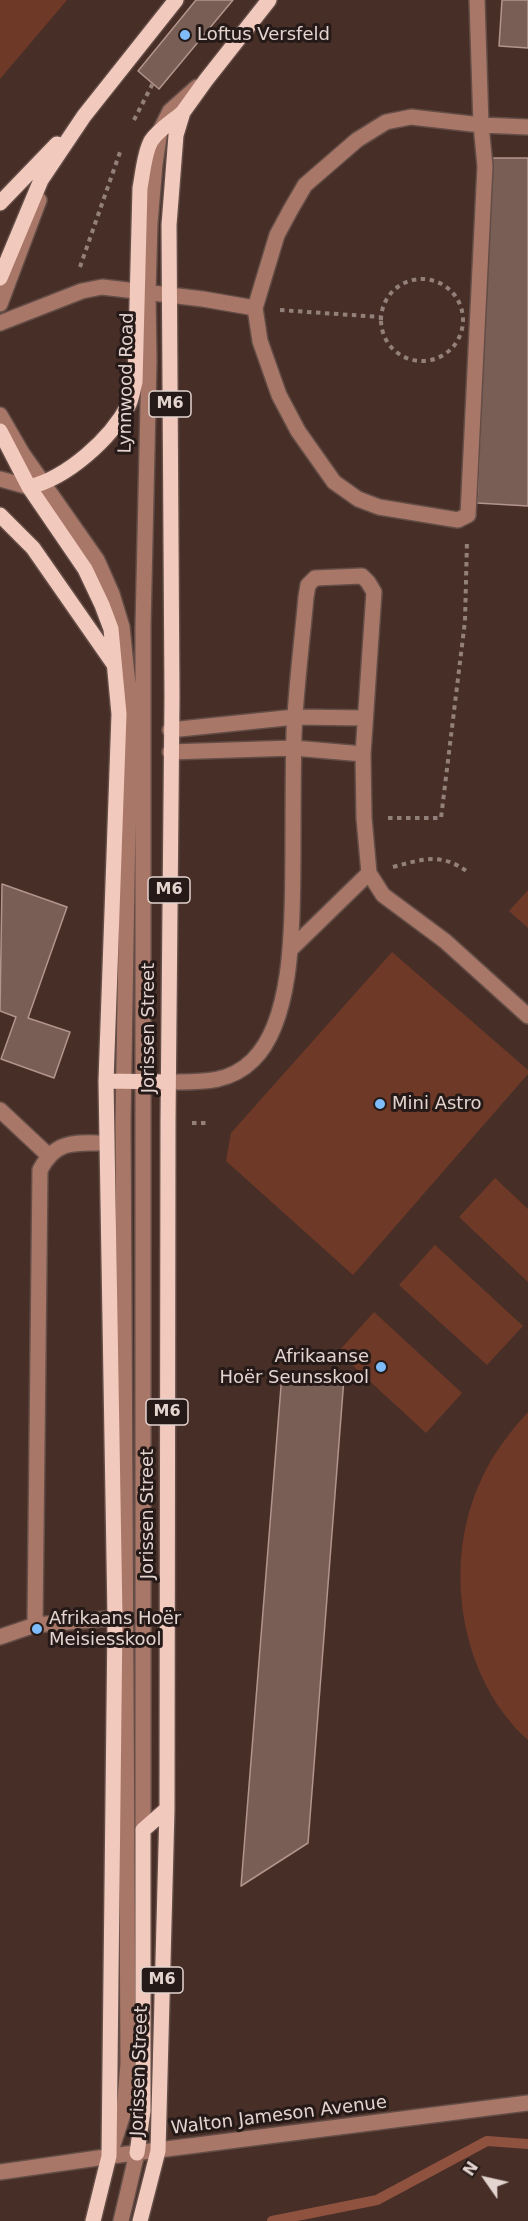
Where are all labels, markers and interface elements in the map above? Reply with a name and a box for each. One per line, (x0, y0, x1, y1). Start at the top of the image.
place label: Loftus Versfeld (197, 24, 330, 46)
marker: Loftus Versfeld (178, 28, 192, 42)
street label: Lynnwood Road (115, 312, 139, 454)
road number: M6 (149, 391, 191, 417)
road number: M6 (148, 877, 190, 903)
street label: Jorissen Street (138, 963, 160, 1093)
place label: Mini Astro (392, 1093, 481, 1115)
marker: Mini Astro (373, 1097, 387, 1111)
place label: Afrikaanse Hoër Seunsskool (219, 1346, 369, 1388)
marker: Afrikaanse Hoër Seunsskool (374, 1360, 388, 1374)
road number: M6 (146, 1399, 188, 1425)
street label: Jorissen Street (137, 1449, 159, 1579)
place label: Afrikaans Hoër Meisiesskool (49, 1608, 181, 1650)
marker: Afrikaans Hoër Meisiesskool (30, 1622, 44, 1636)
road number: M6 (141, 1967, 183, 1993)
street label: Jorissen Street (127, 2005, 153, 2137)
street label: Walton Jameson Avenue (170, 2092, 388, 2140)
north arrow (456, 2149, 516, 2209)
text: N (459, 2158, 482, 2180)

